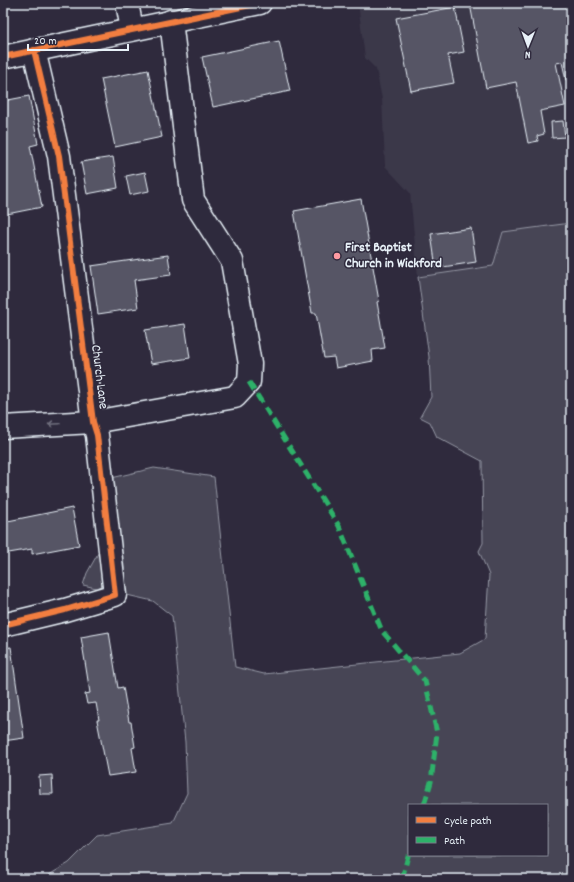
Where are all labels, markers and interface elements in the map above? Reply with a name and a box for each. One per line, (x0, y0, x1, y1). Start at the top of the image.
scale bar (28, 26, 128, 52)
north arrow (508, 26, 548, 66)
text: 20 m (34, 33, 57, 50)
text: N (524, 46, 531, 62)
place label: First Baptist Church in Wickford (345, 238, 442, 274)
marker: First Baptist Church in Wickford (332, 251, 342, 261)
street label: Church Lane (85, 344, 113, 410)
one-way arrow (48, 420, 61, 428)
legend (408, 804, 548, 856)
text: Cycle path (444, 813, 492, 830)
text: Path (444, 833, 465, 850)

